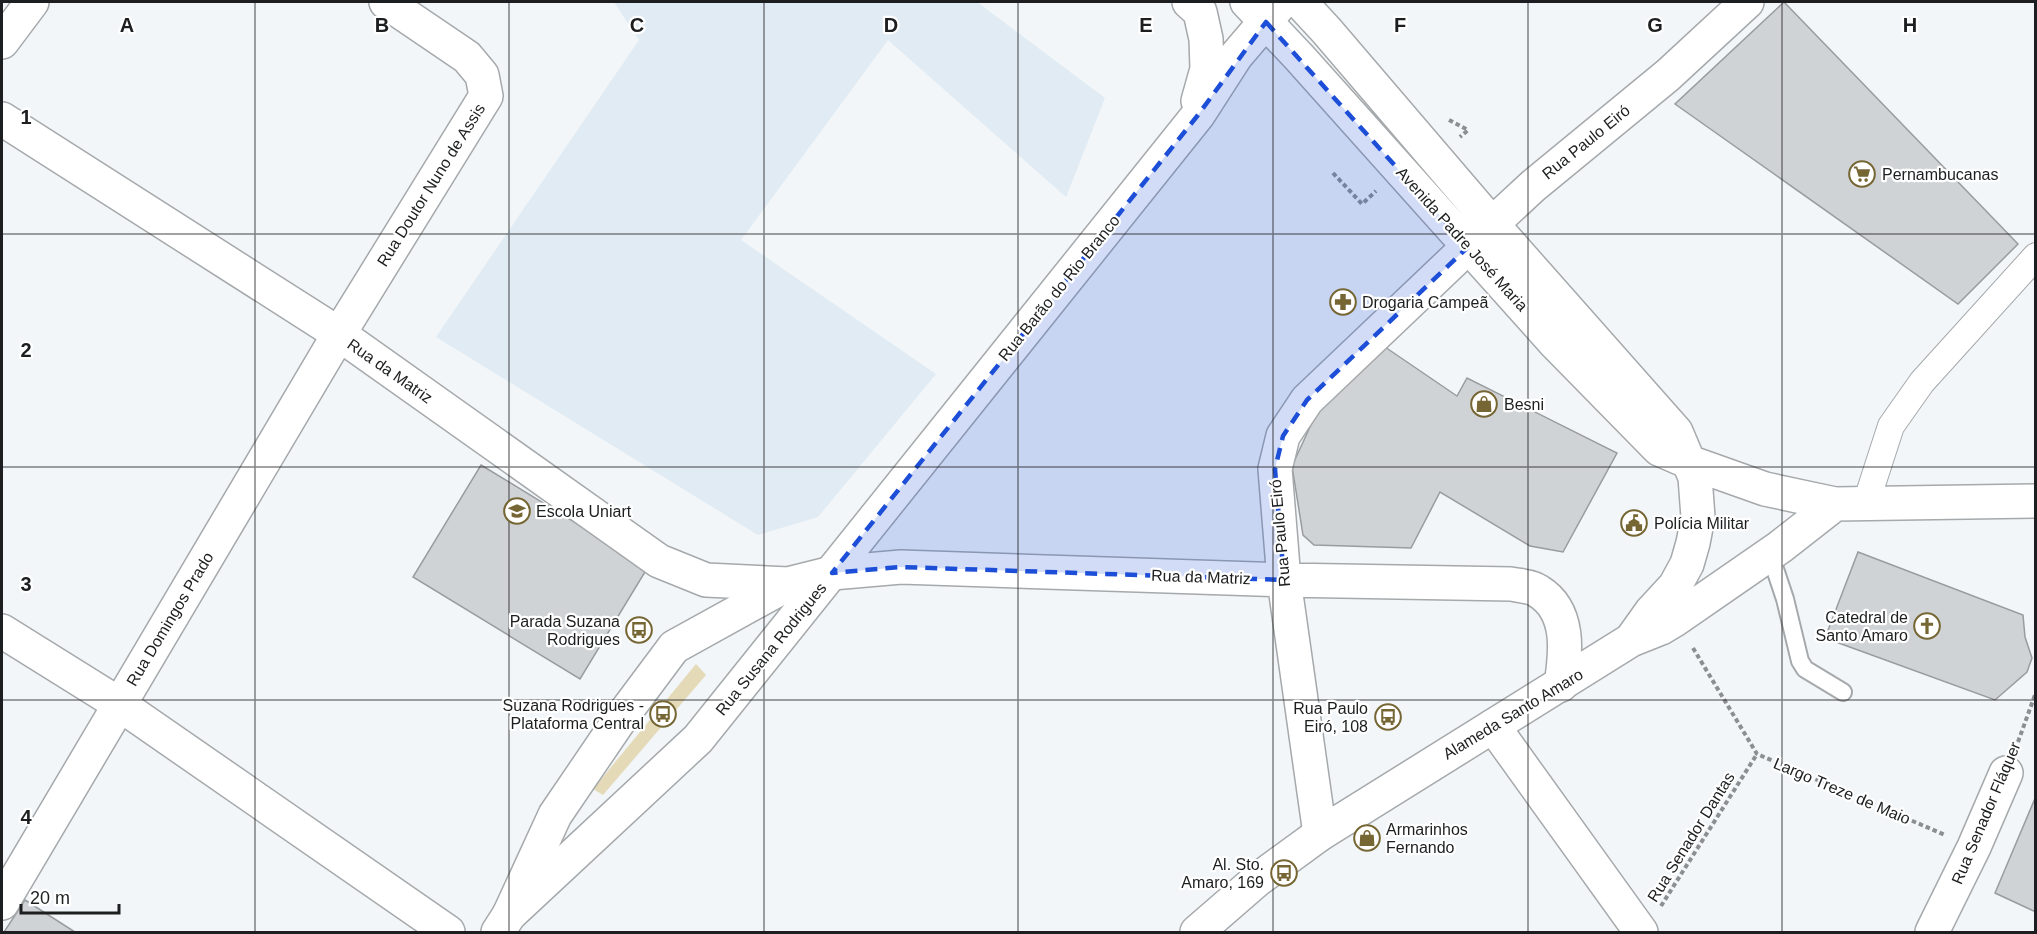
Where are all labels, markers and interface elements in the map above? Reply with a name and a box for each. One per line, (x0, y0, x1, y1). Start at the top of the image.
text: A (120, 14, 134, 36)
text: B (375, 14, 389, 36)
text: C (630, 14, 644, 36)
text: D (884, 14, 898, 36)
text: E (1139, 14, 1153, 36)
text: F (1394, 14, 1406, 36)
text: G (1647, 14, 1663, 36)
text: H (1903, 14, 1917, 36)
street label: Rua Doutor Nuno de Assis (374, 101, 488, 269)
street label: Rua Paulo Eiró (1539, 101, 1633, 182)
text: 1 (20, 106, 32, 128)
supermarket icon: Pernambucanas (1847, 159, 1877, 189)
street label: Avenida Padre José Maria (1393, 164, 1531, 314)
place label: Pernambucanas (1882, 166, 1999, 183)
street label: Rua Barão do Rio Branco (995, 212, 1123, 364)
pharmacy icon: Drogaria Campeã (1328, 287, 1358, 317)
place label: Drogaria Campeã (1362, 294, 1488, 311)
street label: Rua da Matriz (344, 335, 436, 407)
text: 2 (20, 339, 32, 361)
shop icon: Besni (1469, 389, 1499, 419)
place label: Besni (1504, 396, 1544, 413)
street label: Rua Paulo Eiró (1267, 479, 1293, 587)
school or university icon: Escola Uniart (502, 496, 532, 526)
place label: Escola Uniart (536, 503, 632, 520)
public building icon: Polícia Militar (1619, 508, 1649, 538)
place label: Polícia Militar (1654, 515, 1750, 532)
street label: Rua Domingos Prado (123, 549, 217, 689)
street label: Rua da Matriz (1151, 567, 1251, 587)
text: 3 (20, 573, 32, 595)
street label: Rua Susana Rodrigues (712, 579, 830, 719)
place label: Catedral de Santo Amaro (1816, 609, 1908, 644)
church icon: Catedral de Santo Amaro (1912, 611, 1942, 641)
place label: Parada Suzana Rodrigues (510, 613, 620, 648)
bus stop icon: Parada Suzana Rodrigues (624, 615, 654, 645)
street label: Alameda Santo Amaro (1440, 665, 1586, 763)
place label: Suzana Rodrigues - Plataforma Central (503, 697, 644, 732)
bus stop icon: Suzana Rodrigues - Plataforma Central (648, 699, 678, 729)
place label: Rua Paulo Eiró, 108 (1293, 700, 1368, 735)
bus stop icon: Rua Paulo Eiró, 108 (1373, 702, 1403, 732)
street label: Rua Senador Fláquer (1948, 739, 2024, 887)
street label: Largo Treze de Maio (1771, 755, 1913, 828)
street label: Rua Senador Dantas (1644, 769, 1738, 905)
text: 4 (20, 806, 32, 828)
place label: Armarinhos Fernando (1386, 821, 1468, 856)
shop icon: Armarinhos Fernando (1352, 823, 1382, 853)
place label: Al. Sto. Amaro, 169 (1181, 856, 1264, 891)
bus stop icon: Al. Sto. Amaro, 169 (1269, 858, 1299, 888)
scale bar (21, 877, 118, 915)
text: 20 m (30, 888, 70, 908)

